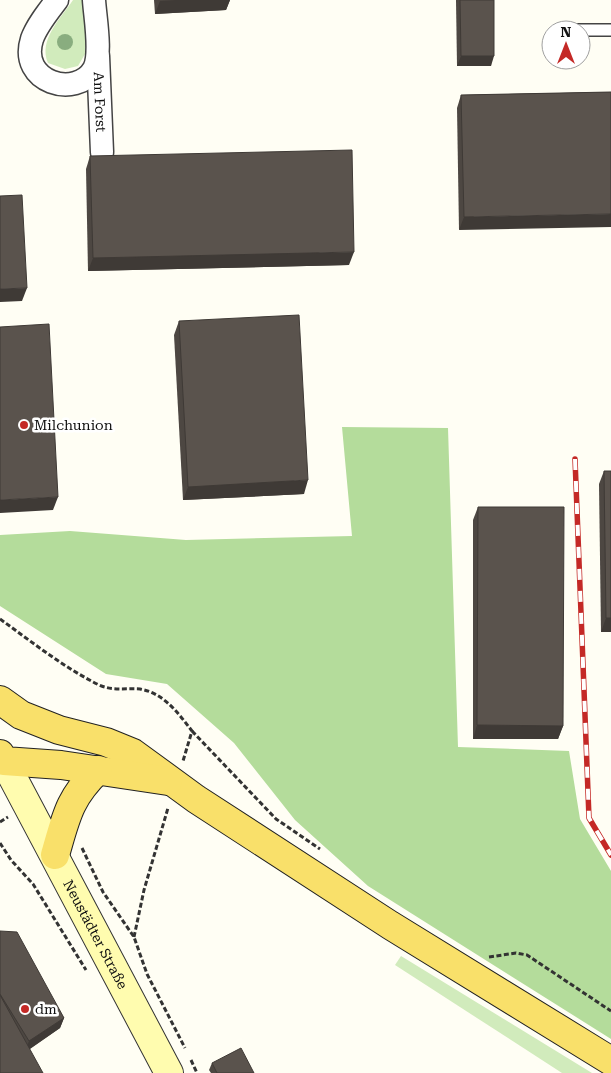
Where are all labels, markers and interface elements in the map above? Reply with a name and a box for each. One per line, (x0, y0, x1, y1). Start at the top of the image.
north arrow (541, 20, 591, 70)
text: N (561, 24, 572, 40)
street label: Am Forst (91, 72, 109, 132)
place label: Milchunion (34, 417, 113, 433)
marker: Milchunion (18, 419, 30, 431)
street label: Neustädter Straße (60, 877, 131, 992)
place label: dm (35, 1001, 57, 1017)
marker: dm (19, 1003, 31, 1015)

